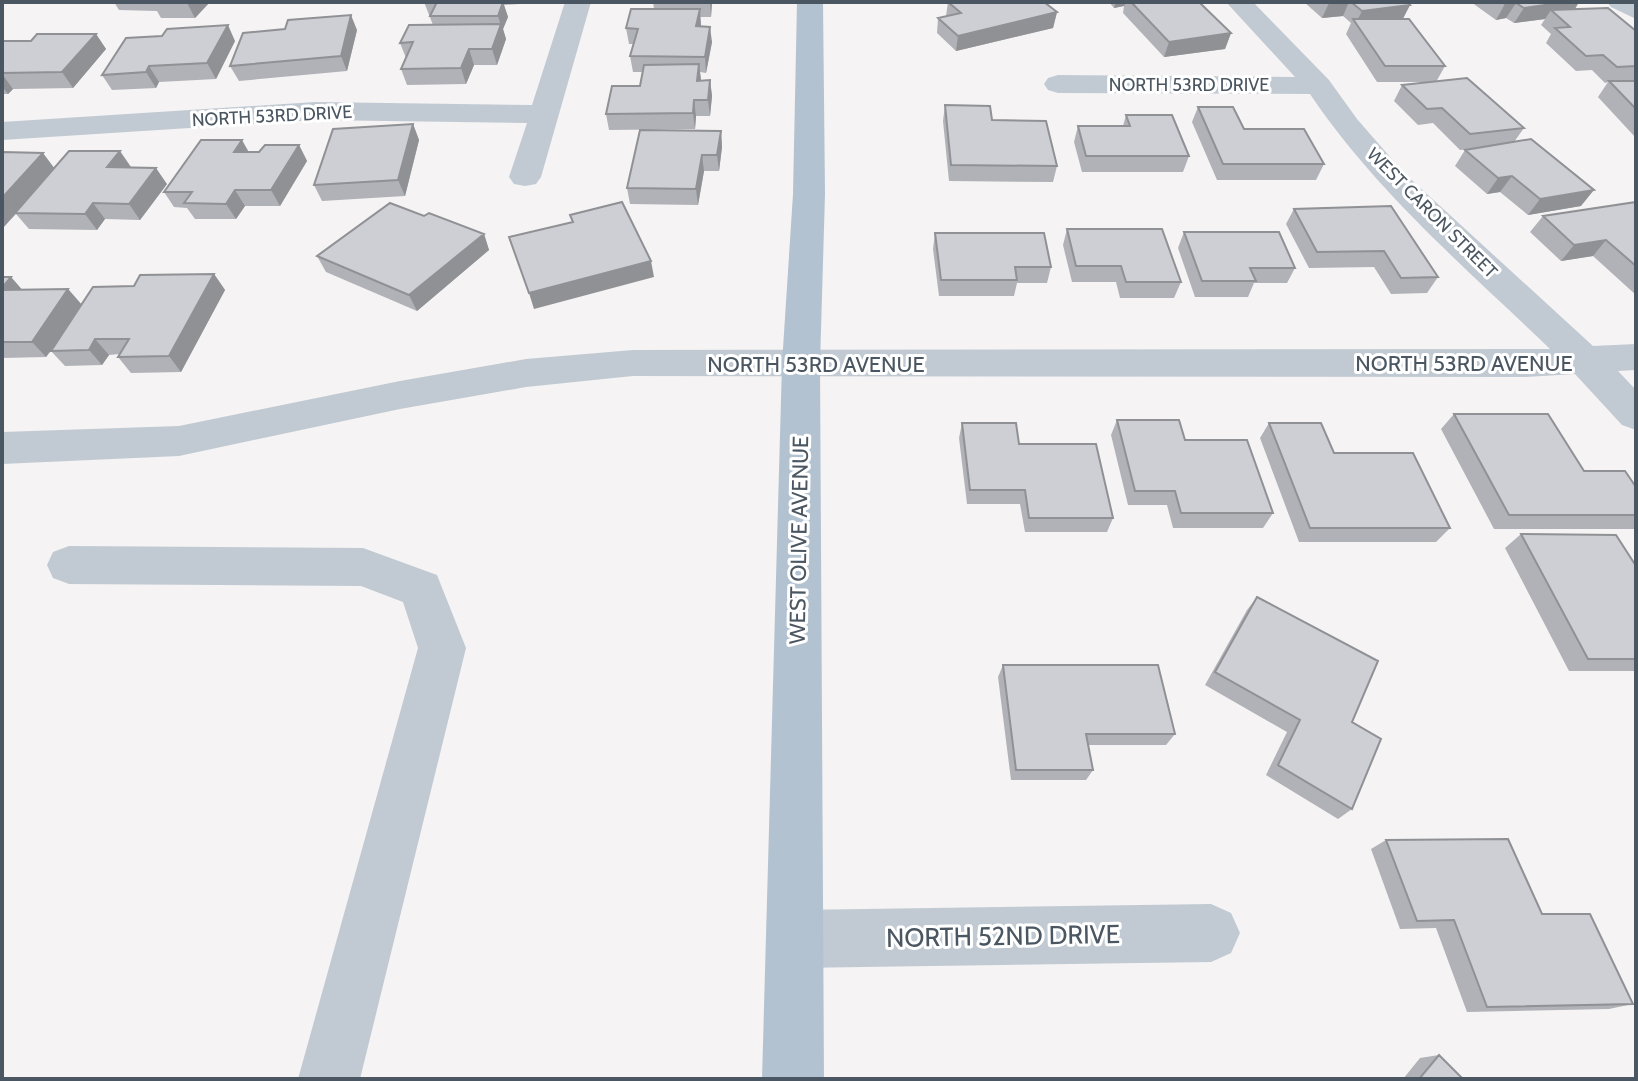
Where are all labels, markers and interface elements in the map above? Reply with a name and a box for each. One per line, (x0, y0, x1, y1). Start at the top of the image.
street label: NORTH 53RD DRIVE (1109, 74, 1269, 96)
street label: NORTH 53RD DRIVE (191, 101, 353, 131)
street label: WEST CARON STREET (1362, 143, 1502, 283)
street label: NORTH 53RD AVENUE (1355, 350, 1573, 377)
street label: NORTH 53RD AVENUE (707, 351, 925, 378)
street label: WEST OLIVE AVENUE (784, 436, 814, 644)
street label: NORTH 52ND DRIVE (886, 918, 1120, 954)

